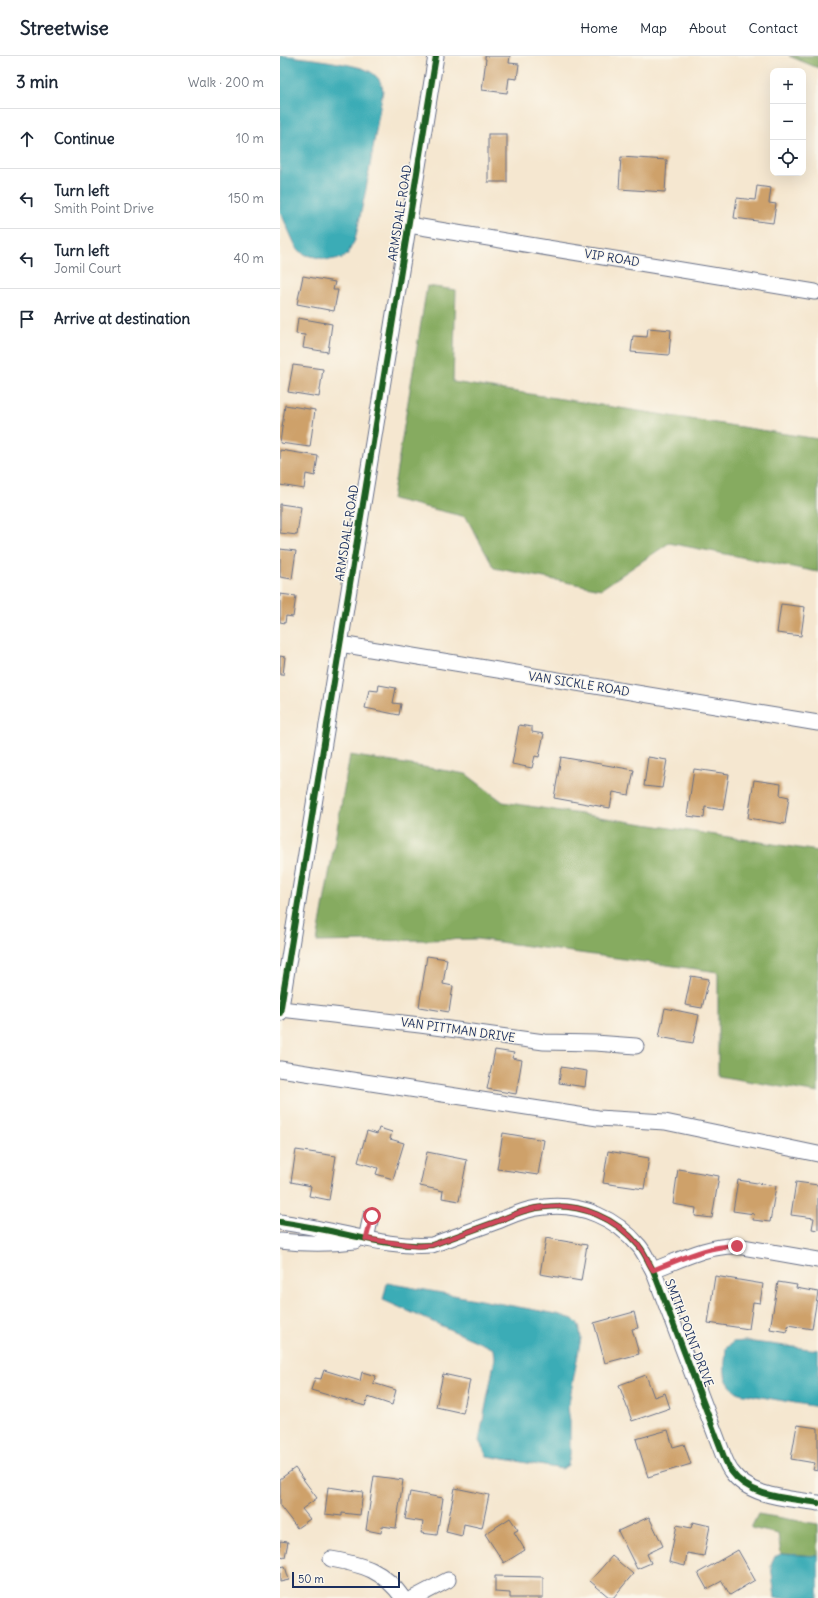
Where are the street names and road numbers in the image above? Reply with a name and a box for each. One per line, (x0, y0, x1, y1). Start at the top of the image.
street label: ARMSDALE ROAD (384, 164, 415, 262)
street label: VIP ROAD (583, 246, 641, 269)
street label: ARMSDALE ROAD (331, 484, 362, 582)
street label: VAN SICKLE ROAD (527, 668, 631, 699)
street label: VAN PITTMAN DRIVE (400, 1014, 516, 1045)
street label: SMITH POINT DRIVE (662, 1277, 717, 1389)

